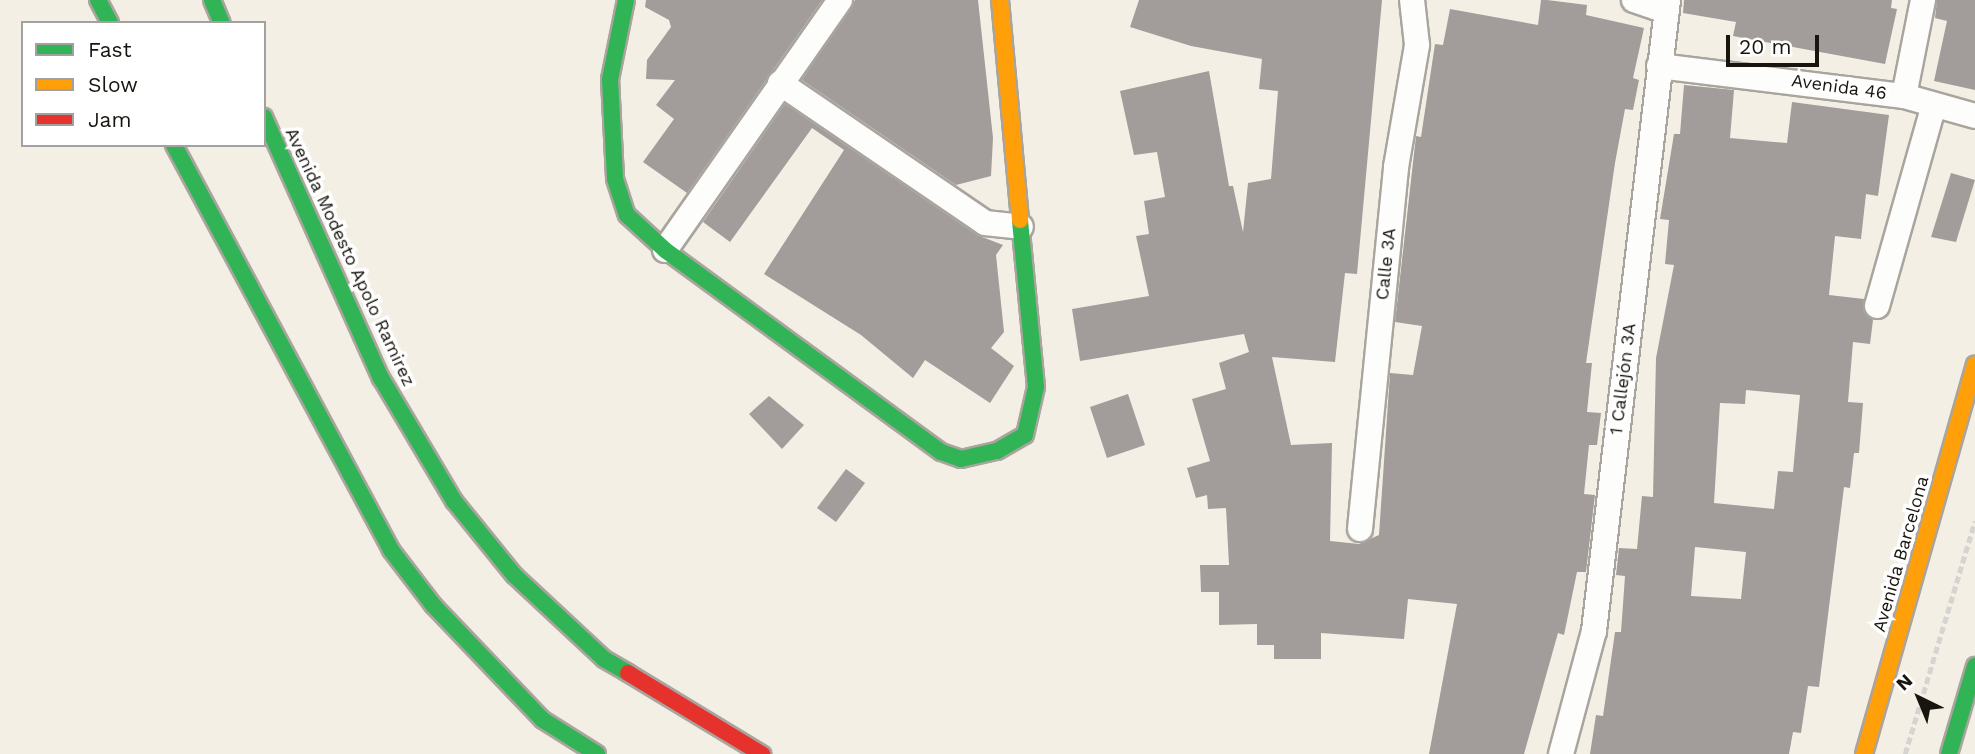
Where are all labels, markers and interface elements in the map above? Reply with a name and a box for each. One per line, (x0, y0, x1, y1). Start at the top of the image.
legend (21, 21, 266, 147)
scale bar (1730, 21, 1823, 65)
text: 20 m (1739, 34, 1791, 59)
text: Fast (88, 37, 132, 62)
street label: Avenida 46 (1790, 70, 1888, 104)
text: Slow (88, 72, 138, 97)
text: Jam (88, 107, 131, 132)
street label: Avenida Modesto Apolo Ramirez (280, 124, 420, 390)
street label: Calle 3A (1371, 227, 1401, 301)
street label: 1 Callejón 3A (1605, 322, 1641, 436)
street label: Avenida Barcelona (1868, 473, 1934, 635)
north arrow (1884, 663, 1954, 733)
text: N (1891, 669, 1917, 695)

